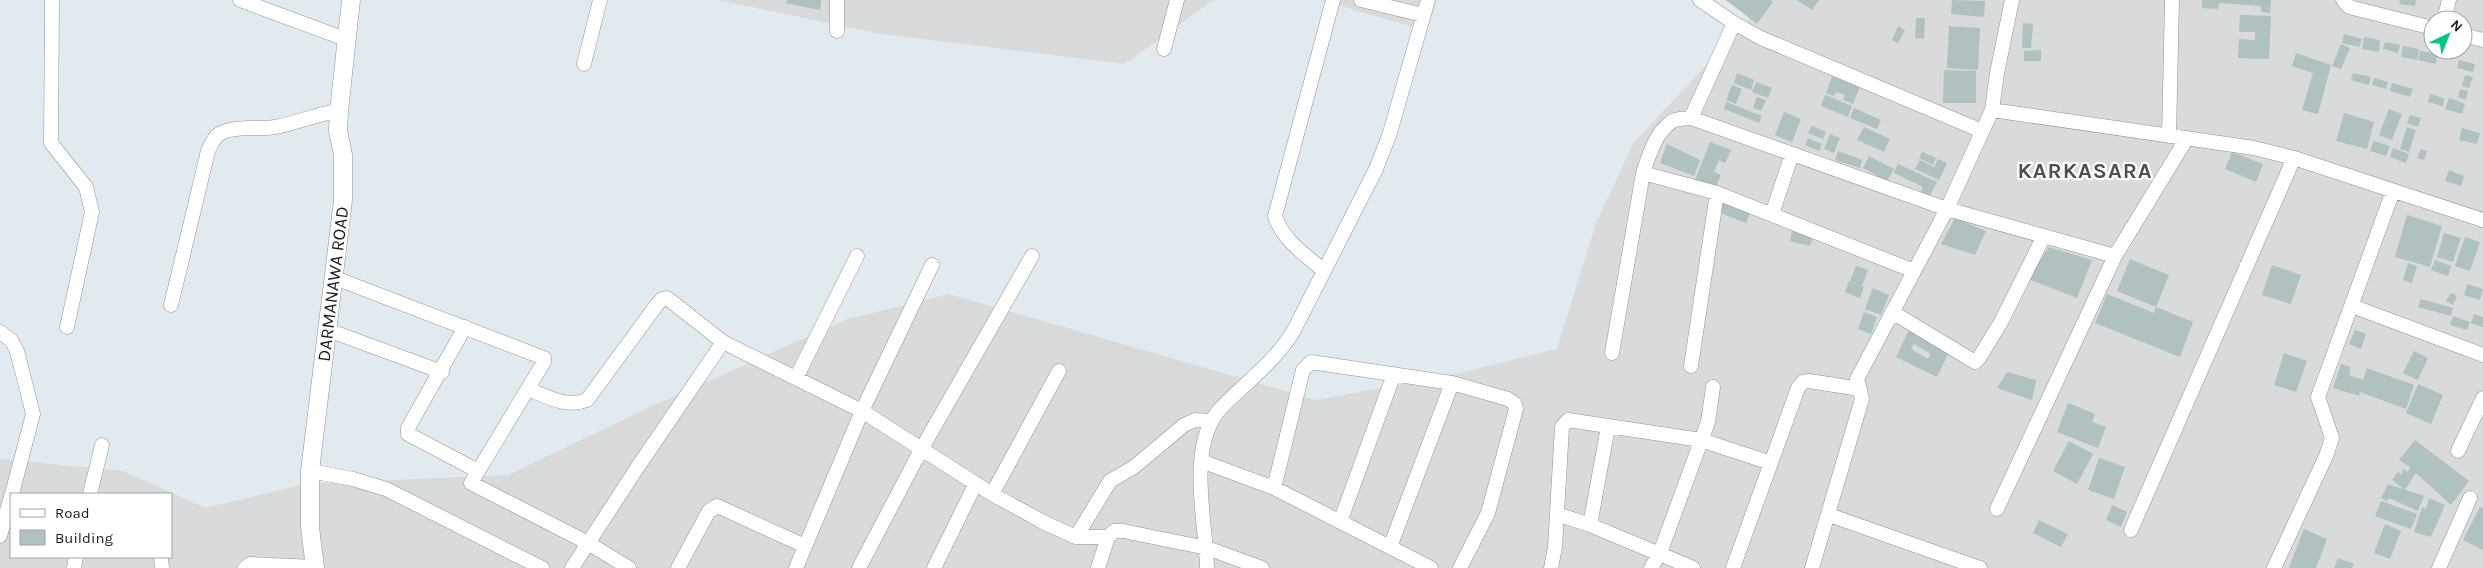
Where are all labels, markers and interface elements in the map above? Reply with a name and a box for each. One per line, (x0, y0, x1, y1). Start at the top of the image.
north arrow (2423, 10, 2473, 60)
text: N (2447, 16, 2466, 36)
district label: KARKASARA (2017, 158, 2153, 184)
street label: DARMANAWA ROAD (313, 205, 353, 363)
legend (10, 493, 172, 558)
text: Road (55, 504, 90, 522)
text: Building (55, 529, 113, 547)

